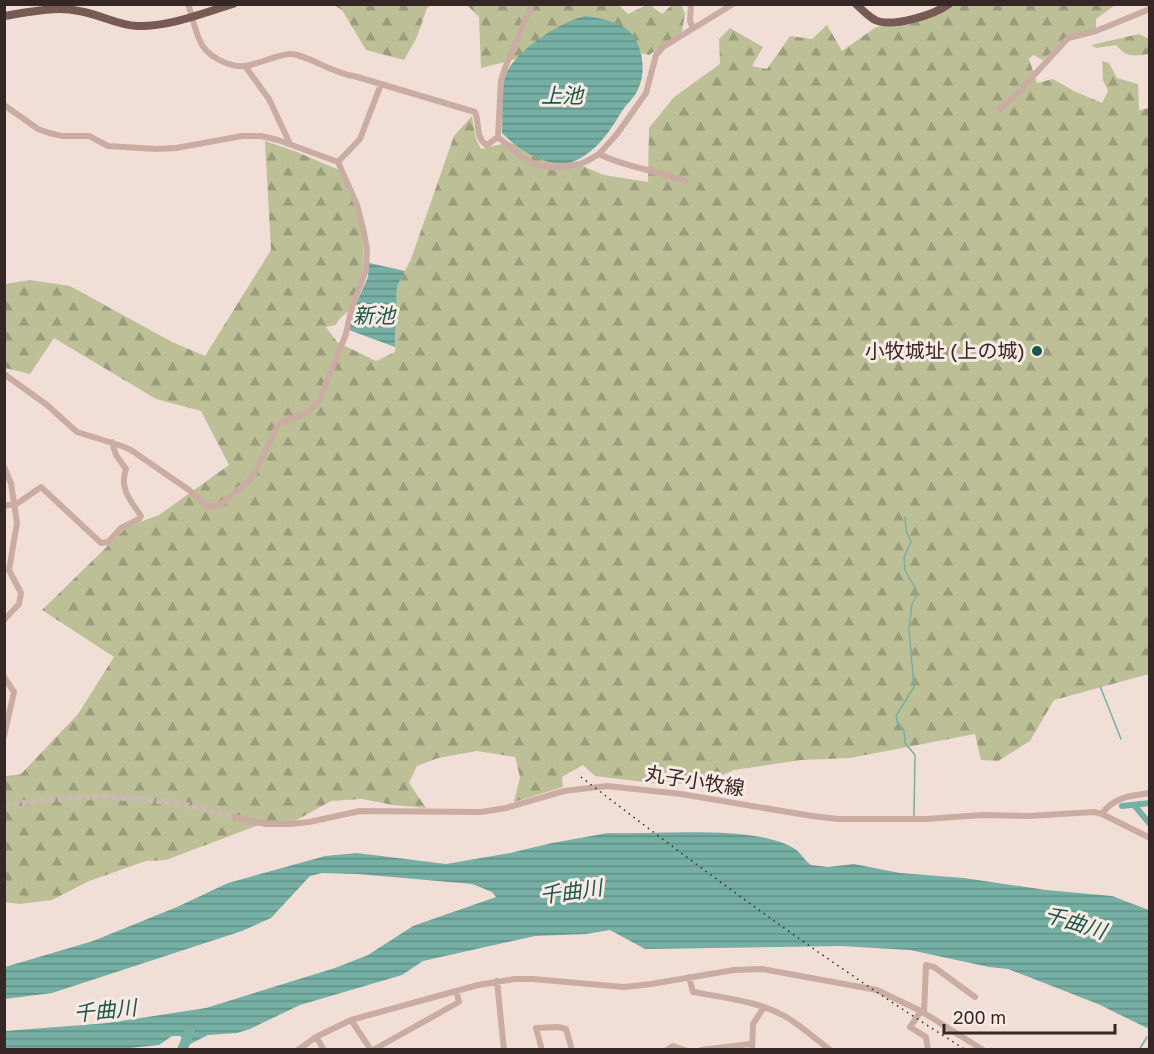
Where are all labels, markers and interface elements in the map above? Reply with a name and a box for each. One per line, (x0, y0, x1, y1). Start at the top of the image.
water label: 上池 (541, 82, 585, 108)
water label: 新池 (353, 302, 397, 328)
place label: 小牧城址 (上の城) (865, 338, 1025, 362)
marker: 小牧城址 (上の城) (1030, 344, 1044, 358)
street label: 丸子小牧線 (644, 760, 746, 800)
water label: 千曲川 (538, 873, 606, 908)
water label: 千曲川 (1041, 900, 1111, 944)
water label: 千曲川 (72, 994, 140, 1026)
scale bar (944, 997, 1115, 1035)
text: 200 m (953, 1006, 1006, 1028)

